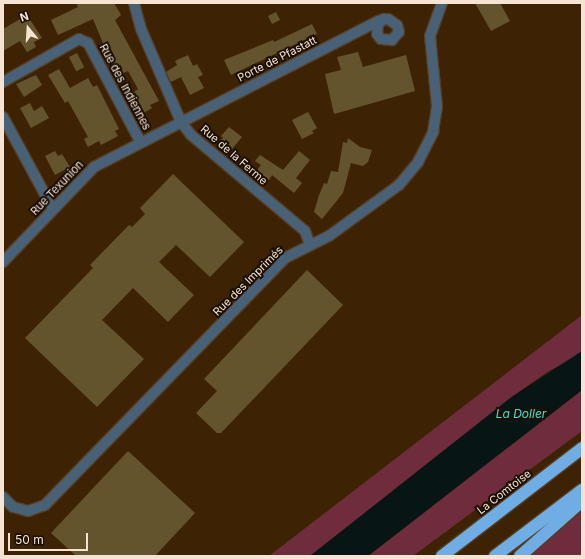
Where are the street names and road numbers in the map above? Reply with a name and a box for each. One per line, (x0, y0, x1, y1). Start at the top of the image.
street label: Porte de Pfastatt (235, 33, 319, 85)
street label: Rue des Indiennes (97, 42, 153, 132)
street label: Rue de la Ferme (198, 122, 270, 188)
street label: Rue Texunion (28, 158, 86, 218)
street label: Rue des Imprimés (210, 243, 286, 319)
street label: La Comtoise (474, 467, 534, 517)

